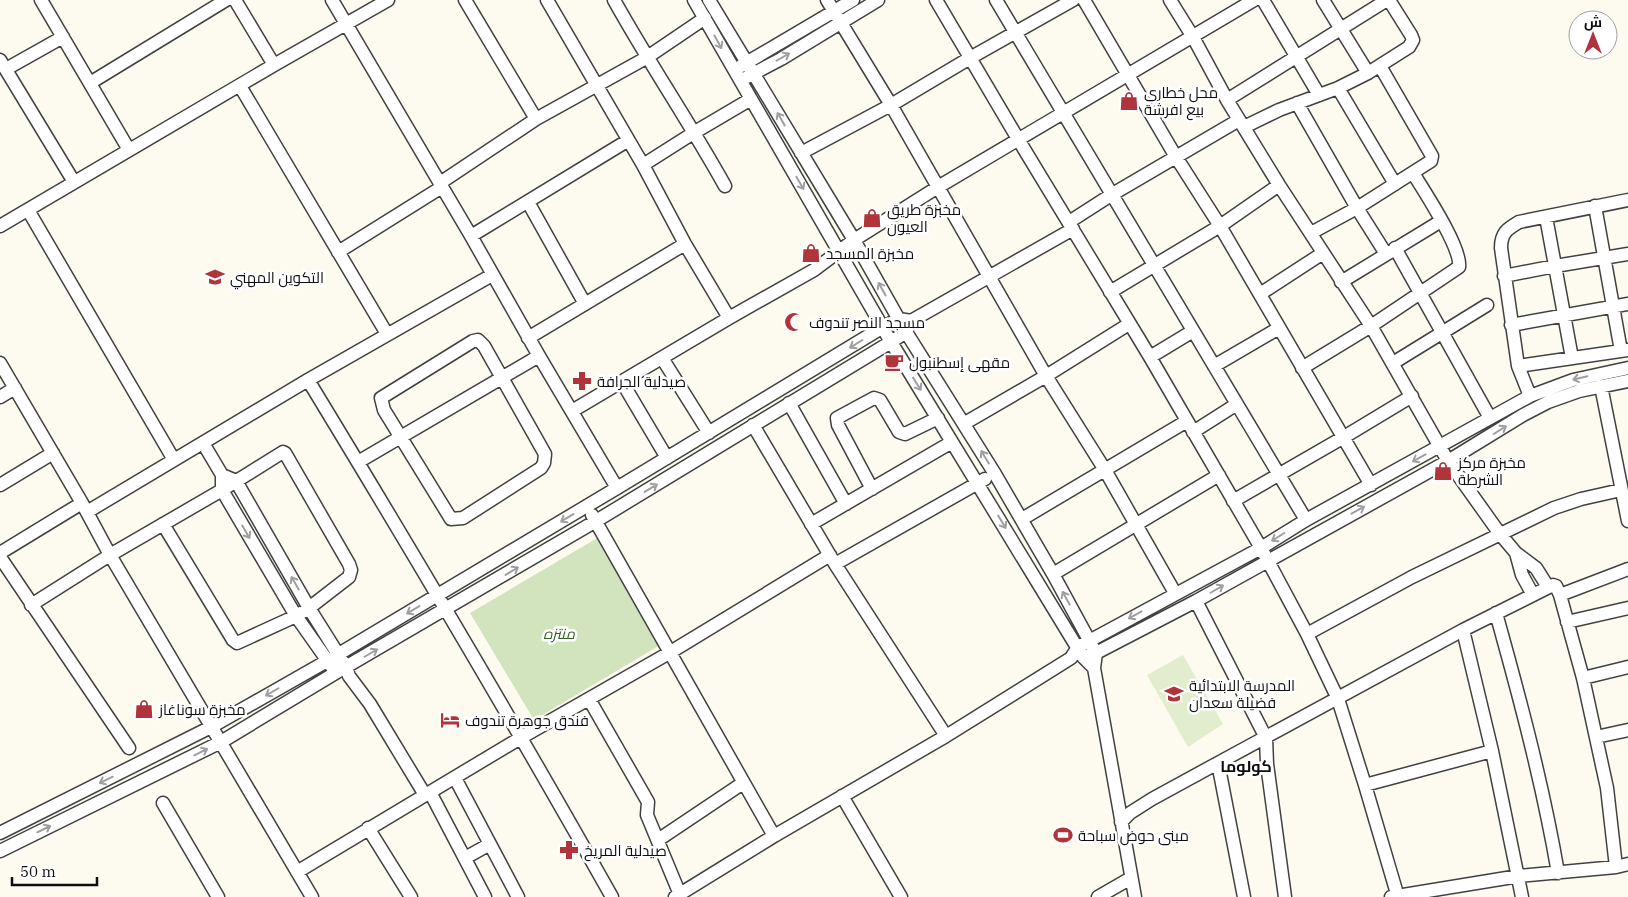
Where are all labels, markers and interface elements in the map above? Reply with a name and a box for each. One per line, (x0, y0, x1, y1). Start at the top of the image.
north arrow (1568, 10, 1618, 60)
text: ش (1584, 13, 1602, 31)
one-way arrow (714, 35, 724, 49)
one-way arrow (775, 52, 789, 62)
place label: محل خطاري بيع افرشة (1144, 83, 1218, 121)
shop icon: محل خطاري بيع افرشة (1118, 90, 1140, 112)
one-way arrow (776, 112, 786, 126)
one-way arrow (795, 175, 805, 189)
place label: مخبزة طريق العيون (887, 200, 961, 237)
shop icon: مخبزة طريق العيون (861, 207, 883, 229)
shop icon: مخبزة المسجد (800, 242, 822, 264)
place label: مخبزة المسجد (826, 244, 914, 263)
school or university icon: التكوين المهني (204, 266, 226, 288)
place label: التكوين المهني (230, 268, 324, 290)
one-way arrow (876, 282, 886, 297)
mosque icon: مسجد النصر تندوف (783, 311, 805, 333)
place label: مسجد النصر تندوف (809, 313, 925, 332)
one-way arrow (850, 339, 864, 349)
cafe icon: مقهى إسطنبول (883, 351, 905, 373)
place label: مقهى إسطنبول (909, 353, 1010, 373)
pharmacy icon: صيدلية الجرافة (571, 370, 593, 392)
place label: صيدلية الجرافة (597, 372, 686, 391)
one-way arrow (1573, 374, 1589, 383)
one-way arrow (912, 376, 922, 390)
one-way arrow (1492, 425, 1506, 435)
one-way arrow (979, 451, 989, 465)
one-way arrow (1413, 453, 1427, 463)
place label: مخبزة مركز الشرطة (1457, 453, 1526, 489)
shop icon: مخبزة مركز الشرطة (1432, 460, 1454, 482)
one-way arrow (644, 482, 658, 492)
one-way arrow (1351, 505, 1366, 515)
one-way arrow (561, 513, 575, 523)
one-way arrow (997, 515, 1007, 529)
one-way arrow (242, 525, 252, 539)
one-way arrow (1271, 532, 1285, 542)
one-way arrow (504, 566, 518, 576)
one-way arrow (289, 576, 299, 590)
one-way arrow (1209, 584, 1223, 594)
one-way arrow (1061, 591, 1071, 605)
one-way arrow (407, 606, 421, 616)
one-way arrow (1129, 611, 1143, 621)
park label: منتزه (543, 624, 575, 643)
one-way arrow (364, 648, 379, 658)
place label: المدرسة الابتدائية فضيلة سعدان (1189, 676, 1295, 713)
school or university icon: المدرسة الابتدائية فضيلة سعدان (1163, 683, 1185, 705)
one-way arrow (265, 687, 280, 697)
shop icon: مخبزة سوناغاز (133, 698, 155, 720)
place label: مخبزة سوناغاز (158, 700, 246, 719)
hotel icon: فندق جوهرة تندوف (439, 709, 461, 731)
place label: فندق جوهرة تندوف (465, 711, 589, 731)
one-way arrow (193, 747, 208, 757)
district label: كولوما (1220, 756, 1272, 776)
one-way arrow (99, 776, 114, 785)
one-way arrow (36, 824, 51, 833)
sports icon: مبنى حوض سباحة (1052, 824, 1074, 846)
place label: مبنى حوض سباحة (1078, 826, 1189, 846)
pharmacy icon: صيدلية المريخ (558, 839, 580, 861)
place label: صيدلية المريخ (584, 841, 667, 862)
scale bar (12, 854, 98, 886)
text: 50 m (20, 862, 56, 881)

